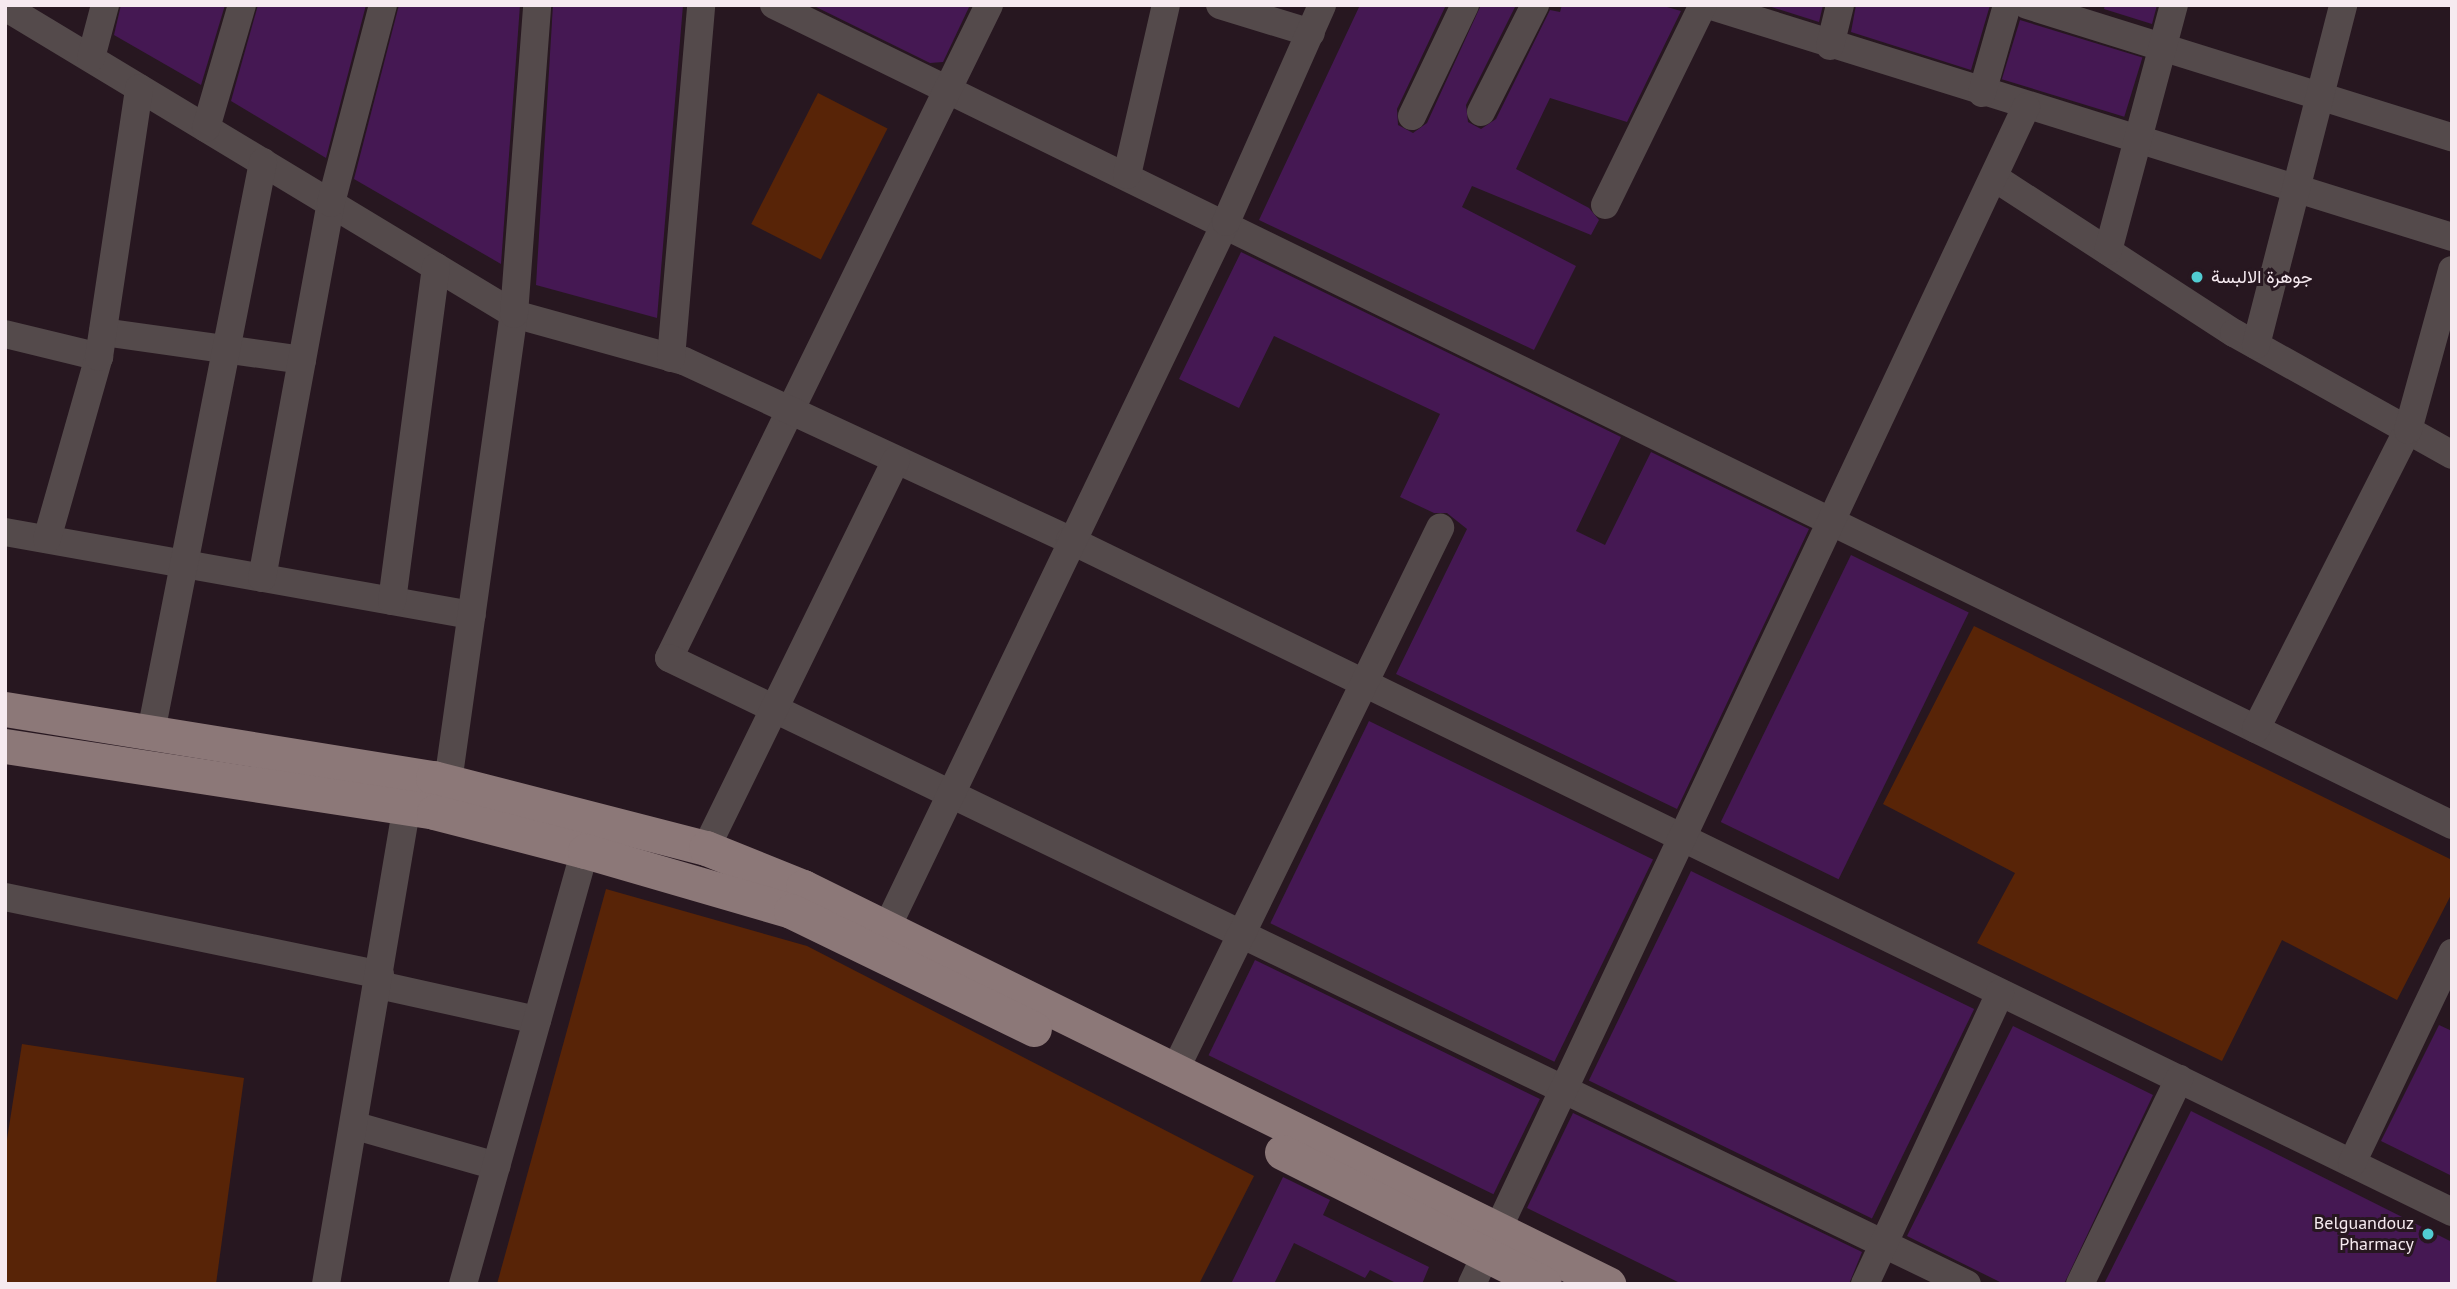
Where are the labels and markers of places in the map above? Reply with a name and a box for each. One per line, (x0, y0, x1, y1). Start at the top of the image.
place label: جوهرة الالبسة (2211, 266, 2313, 288)
marker: جوهرة الالبسة (2189, 269, 2205, 285)
place label: Belguandouz Pharmacy (2314, 1213, 2414, 1256)
marker: Belguandouz Pharmacy (2420, 1226, 2436, 1242)

